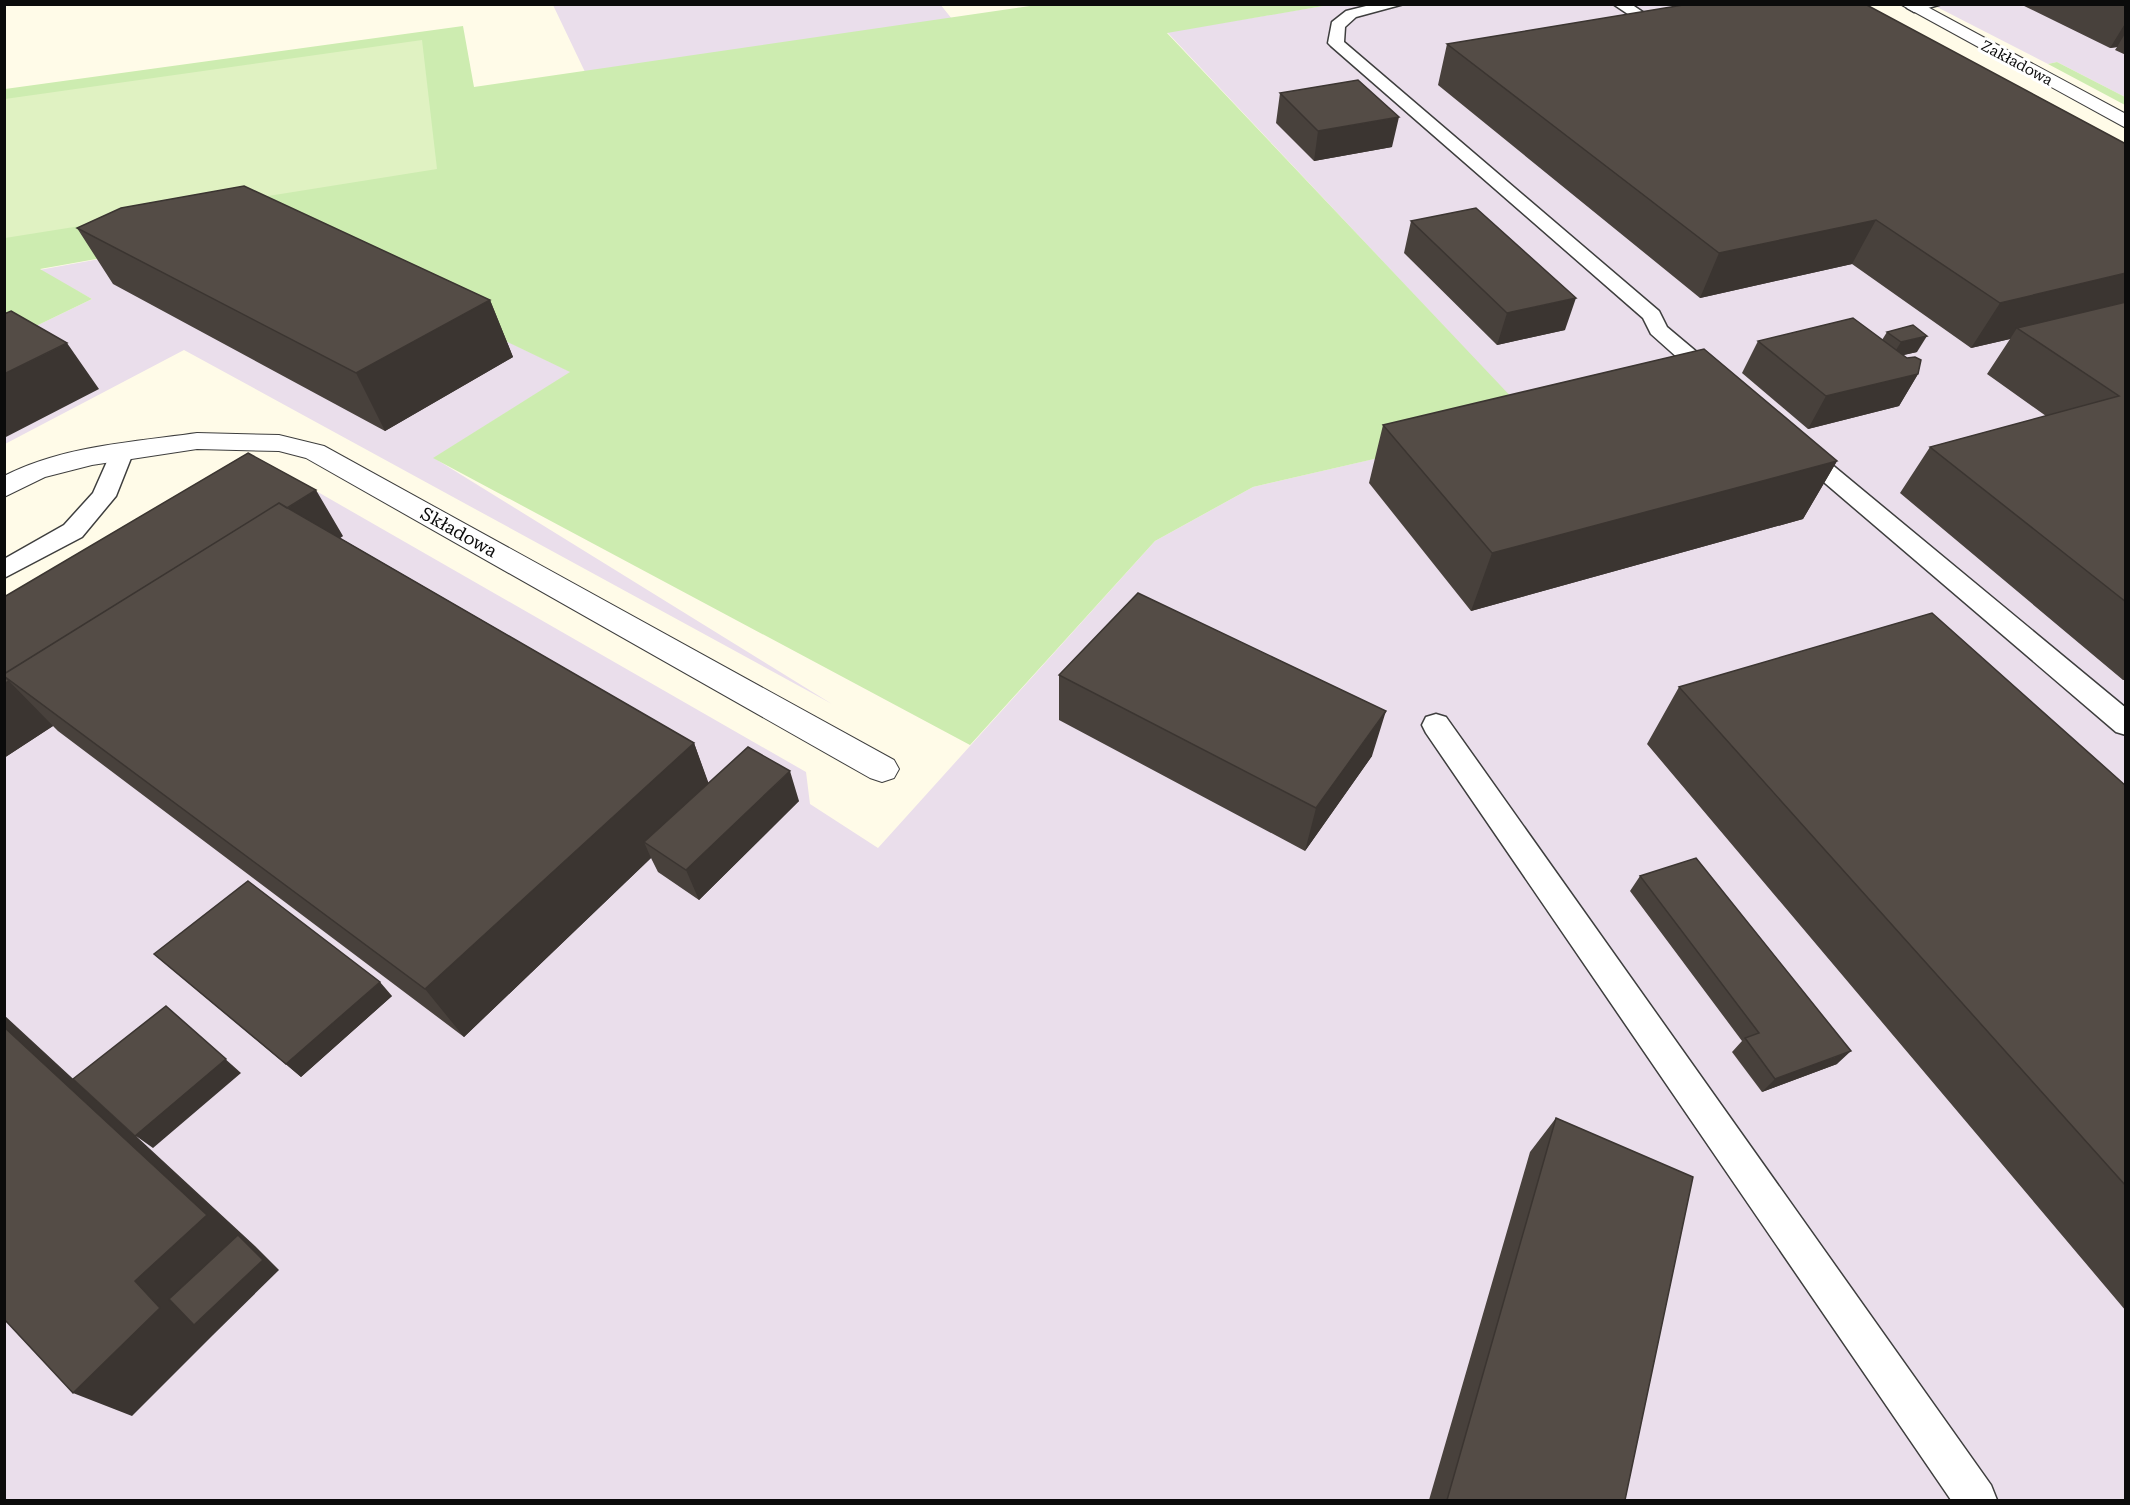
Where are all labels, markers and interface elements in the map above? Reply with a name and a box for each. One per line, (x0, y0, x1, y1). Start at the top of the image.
street label: Zakładowa (1978, 37, 2056, 89)
street label: Składowa (417, 502, 501, 562)

